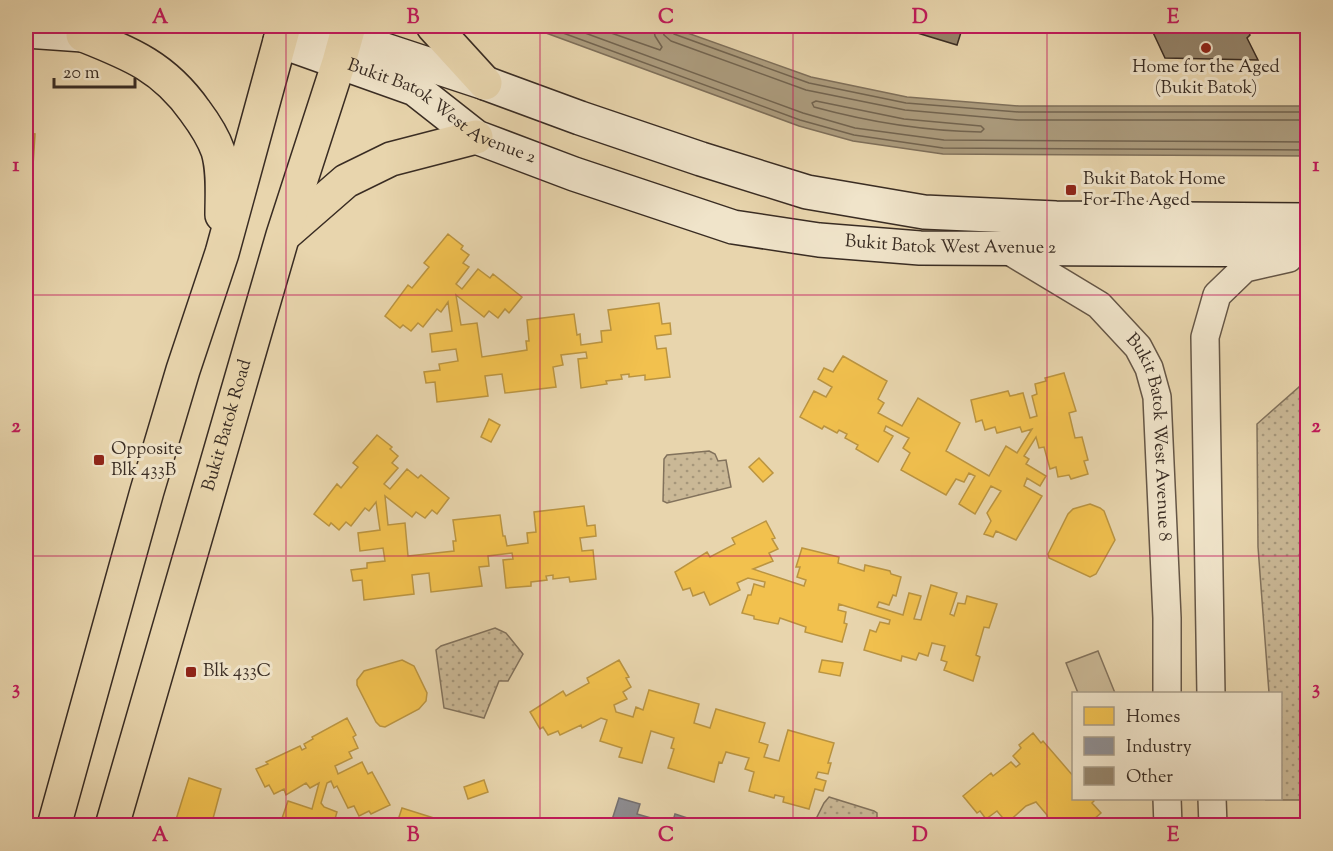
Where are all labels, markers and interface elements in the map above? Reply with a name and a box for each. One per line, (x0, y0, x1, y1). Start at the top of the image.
text: A (152, 4, 169, 33)
text: B (407, 4, 420, 33)
text: C (658, 4, 674, 33)
text: D (912, 4, 928, 33)
text: E (1167, 4, 1180, 33)
marker: Home for the Aged (Bukit Batok) (1199, 41, 1213, 55)
scale bar (54, 51, 135, 89)
street label: Bukit Batok West Avenue 2 (344, 53, 540, 172)
place label: Home for the Aged (Bukit Batok) (1132, 55, 1280, 102)
text: 20 m (63, 61, 100, 87)
text: 1 (13, 152, 20, 181)
text: 1 (1313, 152, 1320, 181)
place label: Bukit Batok Home For The Aged (1083, 167, 1226, 214)
marker: Bukit Batok Home For The Aged (1064, 183, 1078, 197)
street label: Bukit Batok West Avenue 2 (844, 229, 1057, 262)
street label: Bukit Batok West Avenue 8 (1119, 328, 1177, 542)
street label: Bukit Batok Road (197, 356, 259, 494)
text: 2 (11, 413, 21, 442)
text: 2 (1311, 413, 1321, 442)
place label: Opposite Blk 433B (111, 437, 183, 484)
marker: Opposite Blk 433B (92, 453, 106, 467)
place label: Blk 433C (203, 659, 271, 685)
marker: Blk 433C (184, 665, 198, 679)
text: 3 (12, 675, 20, 704)
text: 3 (1312, 675, 1320, 704)
legend (1072, 692, 1282, 800)
text: Homes (1126, 705, 1180, 731)
text: Industry (1126, 735, 1192, 761)
text: Other (1126, 765, 1173, 791)
text: A (152, 822, 169, 851)
text: B (407, 822, 420, 851)
text: C (658, 822, 674, 851)
text: D (912, 822, 928, 851)
text: E (1167, 822, 1180, 851)

